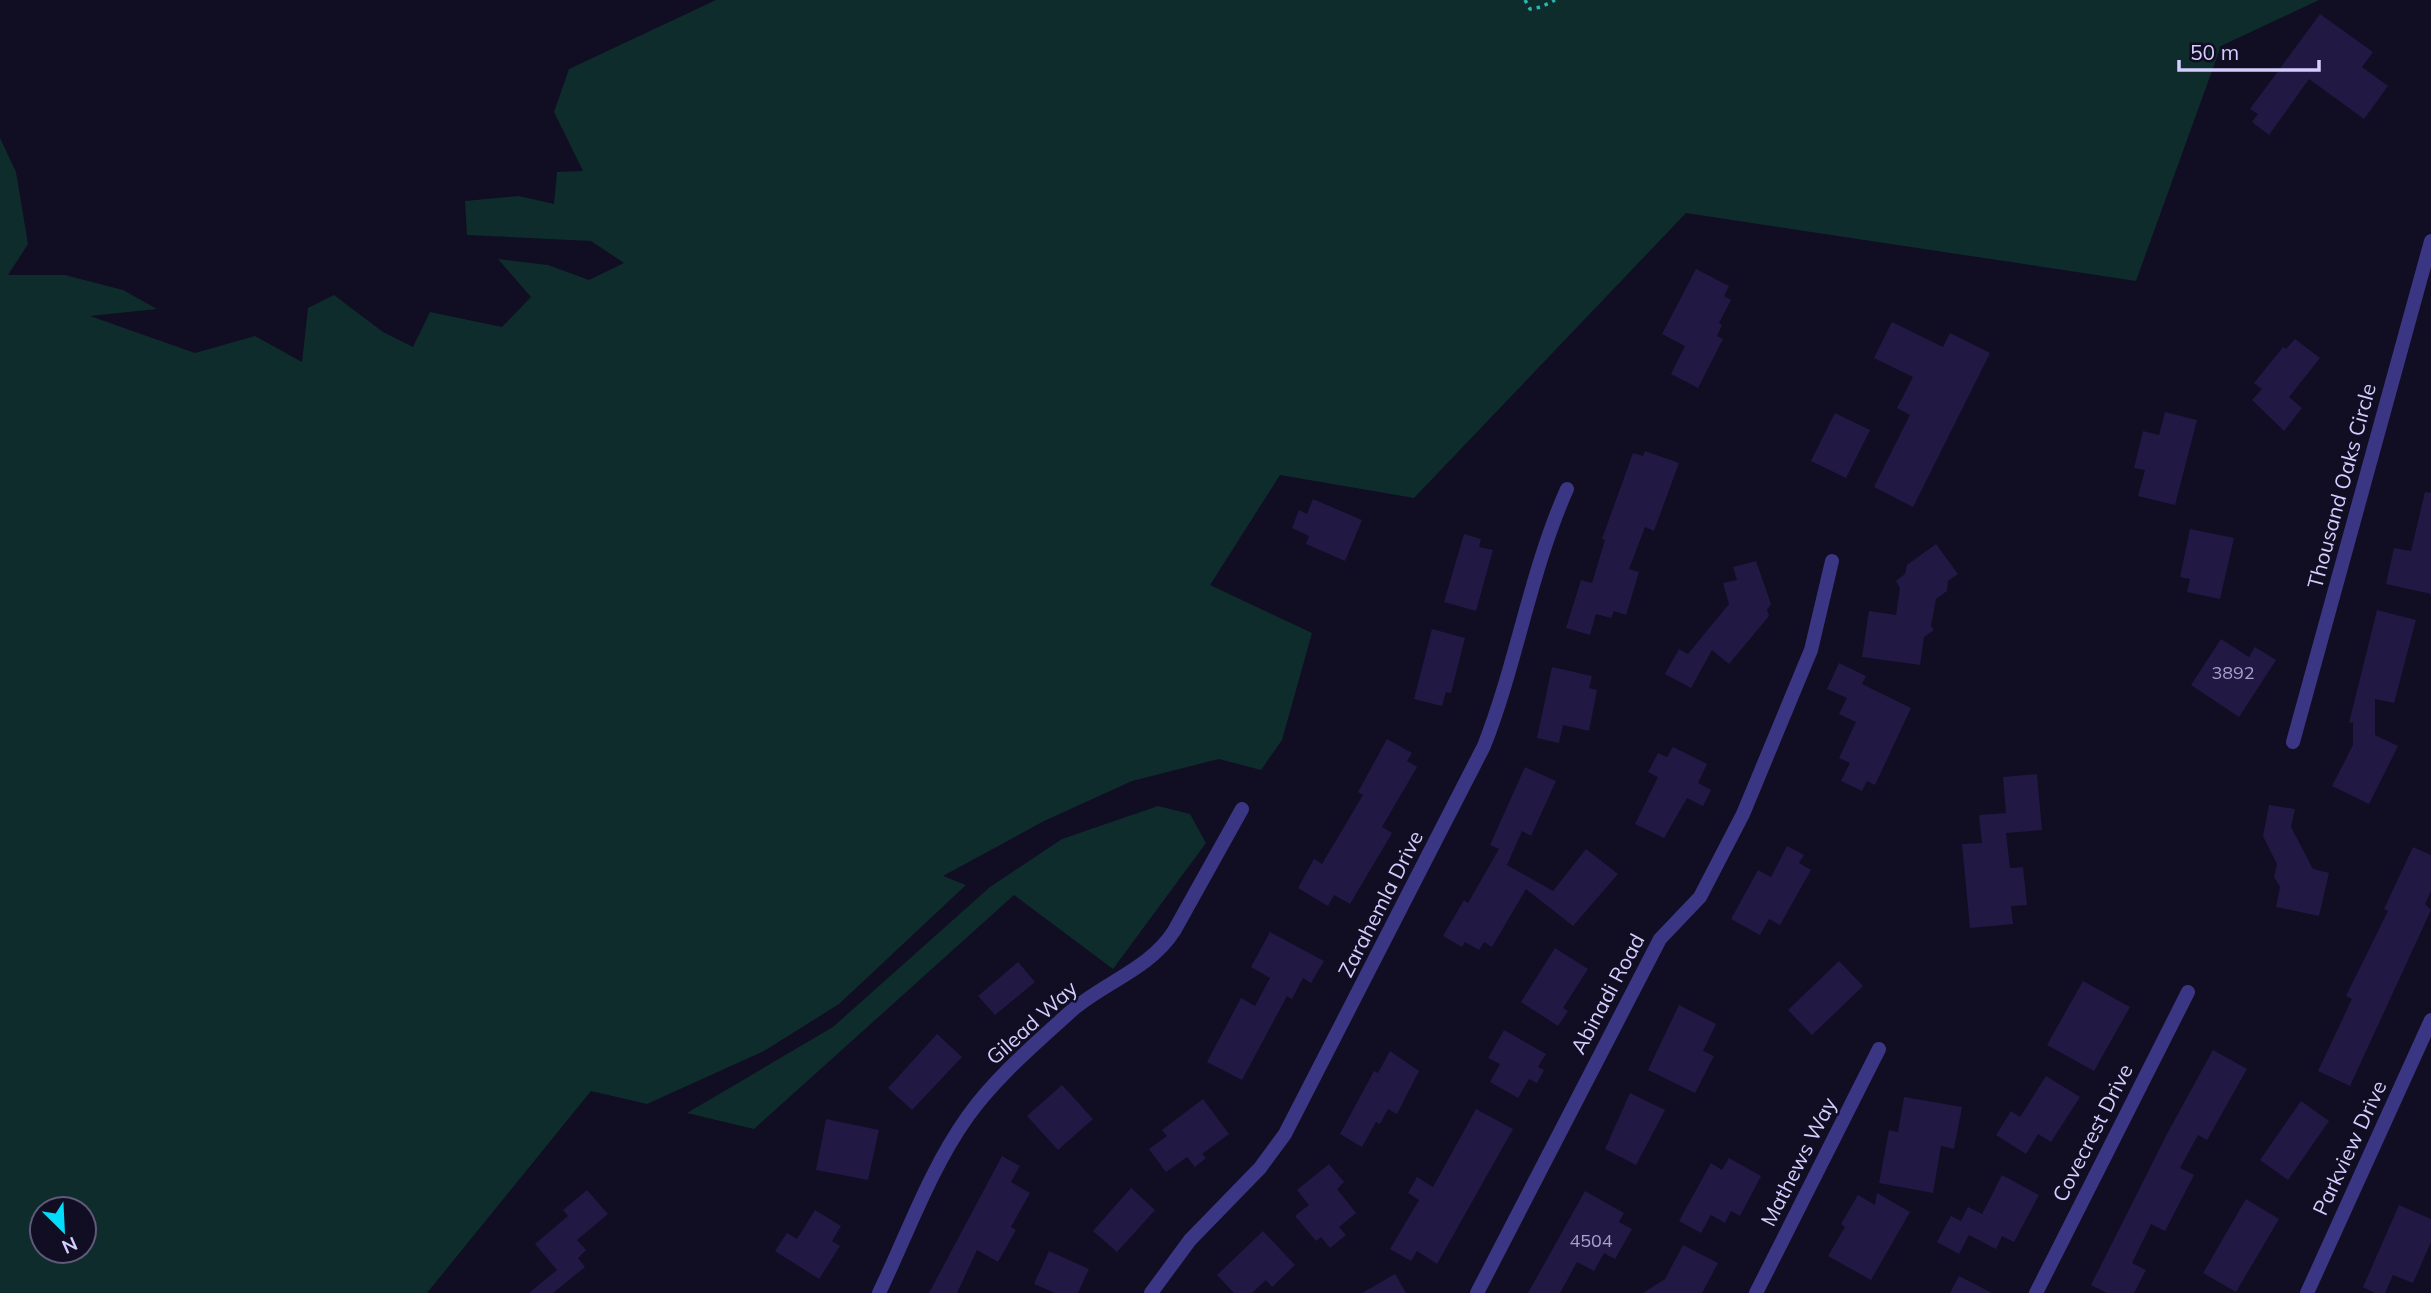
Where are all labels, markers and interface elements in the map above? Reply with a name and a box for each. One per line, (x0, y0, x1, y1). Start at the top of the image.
scale bar (2179, 28, 2319, 72)
text: 50 m (2190, 39, 2239, 65)
street label: Thousand Oaks Circle (2301, 380, 2381, 591)
house number: 3892 (2211, 661, 2255, 684)
street label: Zarahemla Drive (1332, 826, 1428, 981)
street label: Abinadi Road (1565, 929, 1650, 1058)
street label: Gilead Way (981, 975, 1082, 1070)
street label: Covecrest Drive (2046, 1059, 2138, 1206)
street label: Parkview Drive (2307, 1076, 2392, 1219)
street label: Mathews Way (1754, 1093, 1842, 1230)
north arrow (28, 1195, 98, 1265)
house number: 4504 (1569, 1229, 1613, 1252)
text: N (58, 1232, 81, 1259)

